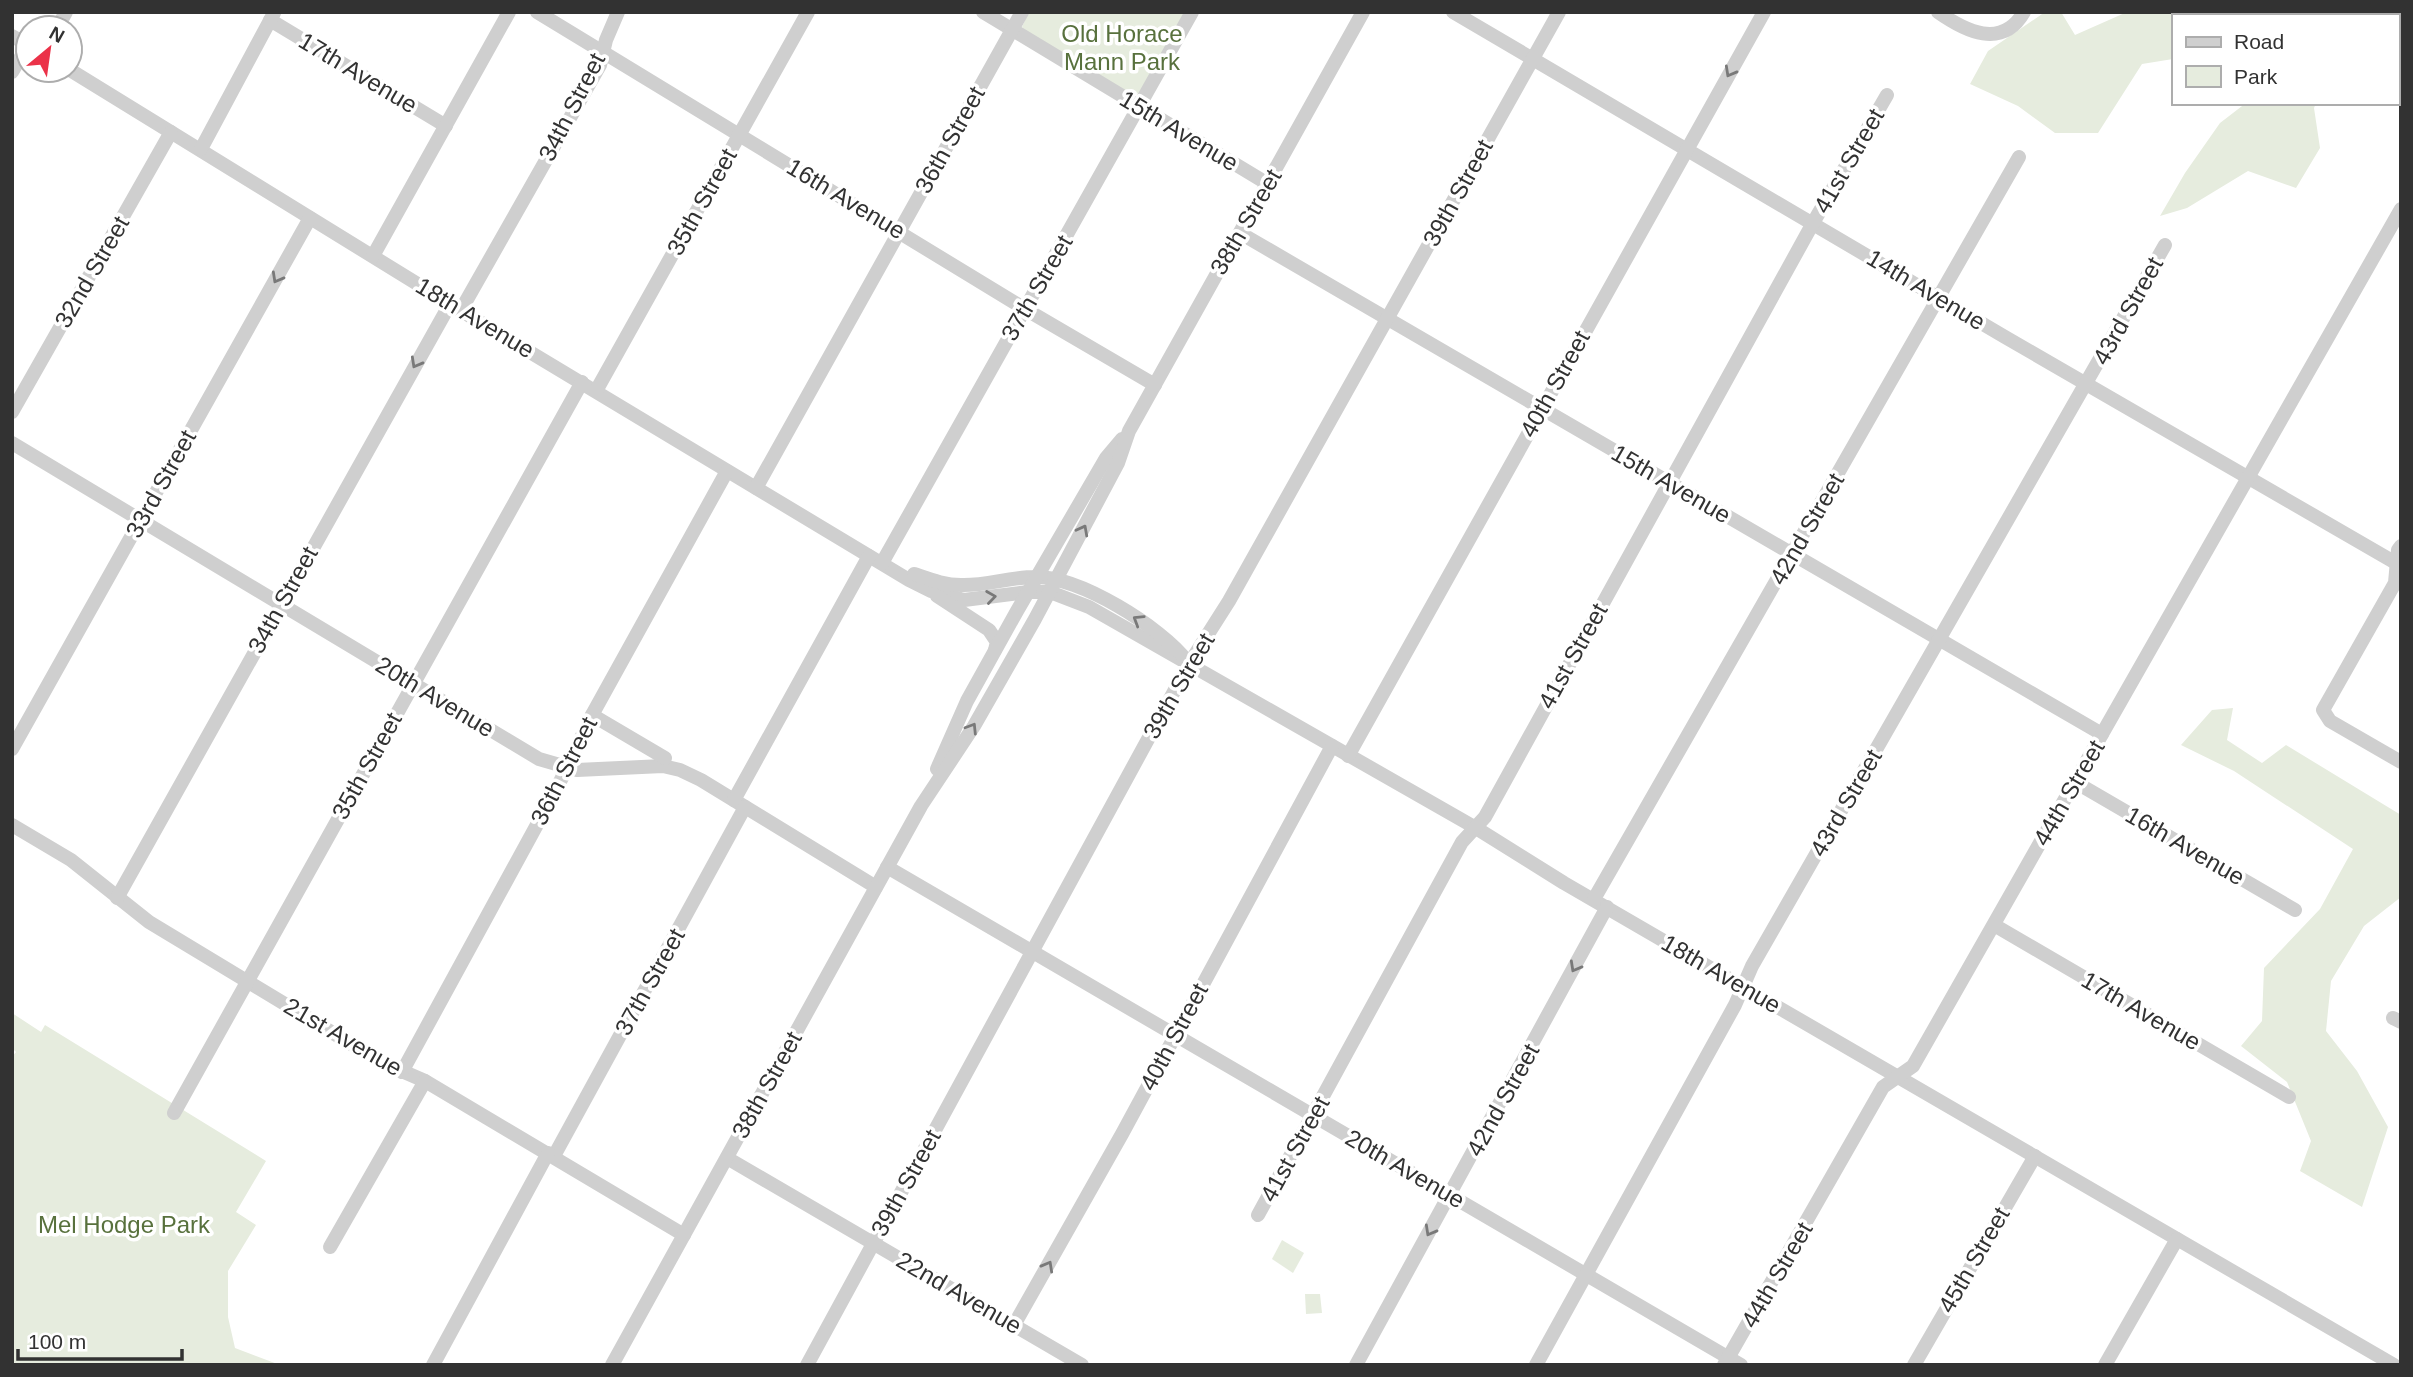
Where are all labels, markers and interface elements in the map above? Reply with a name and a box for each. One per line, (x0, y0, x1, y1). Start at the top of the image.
north arrow (14, 14, 84, 84)
legend (2172, 14, 2399, 105)
park label: Old Horace Mann Park (1061, 20, 1183, 75)
text: N (46, 22, 68, 47)
street label: 17th Avenue (294, 27, 422, 118)
text: Road (2234, 30, 2284, 53)
street label: 34th Street (533, 48, 610, 165)
one-way arrow (1725, 65, 1738, 77)
text: Park (2234, 65, 2278, 88)
street label: 36th Street (909, 82, 990, 198)
street label: 15th Avenue (1115, 85, 1243, 176)
street label: 41st Street (1808, 103, 1889, 218)
street label: 39th Street (1417, 135, 1498, 251)
street label: 35th Street (661, 144, 742, 260)
street label: 16th Avenue (782, 153, 910, 244)
street label: 38th Street (1205, 164, 1287, 279)
street label: 32nd Street (49, 211, 134, 332)
street label: 37th Street (996, 230, 1078, 345)
street label: 14th Avenue (1862, 244, 1990, 335)
street label: 43rd Street (2087, 252, 2168, 369)
one-way arrow (272, 271, 285, 283)
street label: 18th Avenue (411, 272, 539, 363)
street label: 40th Street (1514, 326, 1595, 442)
one-way arrow (411, 356, 424, 368)
street label: 33rd Street (120, 425, 201, 542)
street label: 15th Avenue (1607, 439, 1736, 529)
street label: 42nd Street (1764, 468, 1849, 589)
one-way arrow (1075, 524, 1089, 537)
street label: 34th Street (242, 542, 323, 658)
one-way arrow (985, 589, 997, 604)
street label: 41st Street (1533, 598, 1613, 713)
one-way arrow (1133, 615, 1146, 628)
street label: 39th Street (1138, 628, 1220, 743)
street label: 20th Avenue (371, 651, 499, 742)
street label: 35th Street (326, 708, 407, 824)
street label: 36th Street (525, 712, 602, 829)
one-way arrow (964, 723, 977, 736)
street label: 44th Street (2028, 735, 2110, 850)
street label: 43rd Street (1804, 744, 1887, 861)
street label: 16th Avenue (2121, 801, 2250, 891)
street label: 37th Street (609, 924, 690, 1040)
street label: 18th Avenue (1657, 929, 1786, 1019)
one-way arrow (1570, 960, 1583, 973)
street label: 17th Avenue (2077, 966, 2206, 1056)
street label: 40th Street (1134, 978, 1213, 1095)
street label: 21st Avenue (279, 992, 407, 1081)
street label: 38th Street (726, 1027, 807, 1143)
street label: 42nd Street (1461, 1039, 1545, 1161)
street label: 41st Street (1255, 1091, 1335, 1206)
street label: 20th Avenue (1341, 1124, 1470, 1214)
street label: 39th Street (865, 1125, 946, 1241)
street label: 45th Street (1933, 1202, 2015, 1317)
park label: Mel Hodge Park (38, 1211, 211, 1238)
street label: 44th Street (1736, 1217, 1818, 1332)
one-way arrow (1425, 1224, 1438, 1237)
street label: 22nd Avenue (892, 1246, 1026, 1339)
one-way arrow (1040, 1260, 1053, 1273)
scale bar (18, 1318, 182, 1362)
text: 100 m (28, 1330, 86, 1353)

